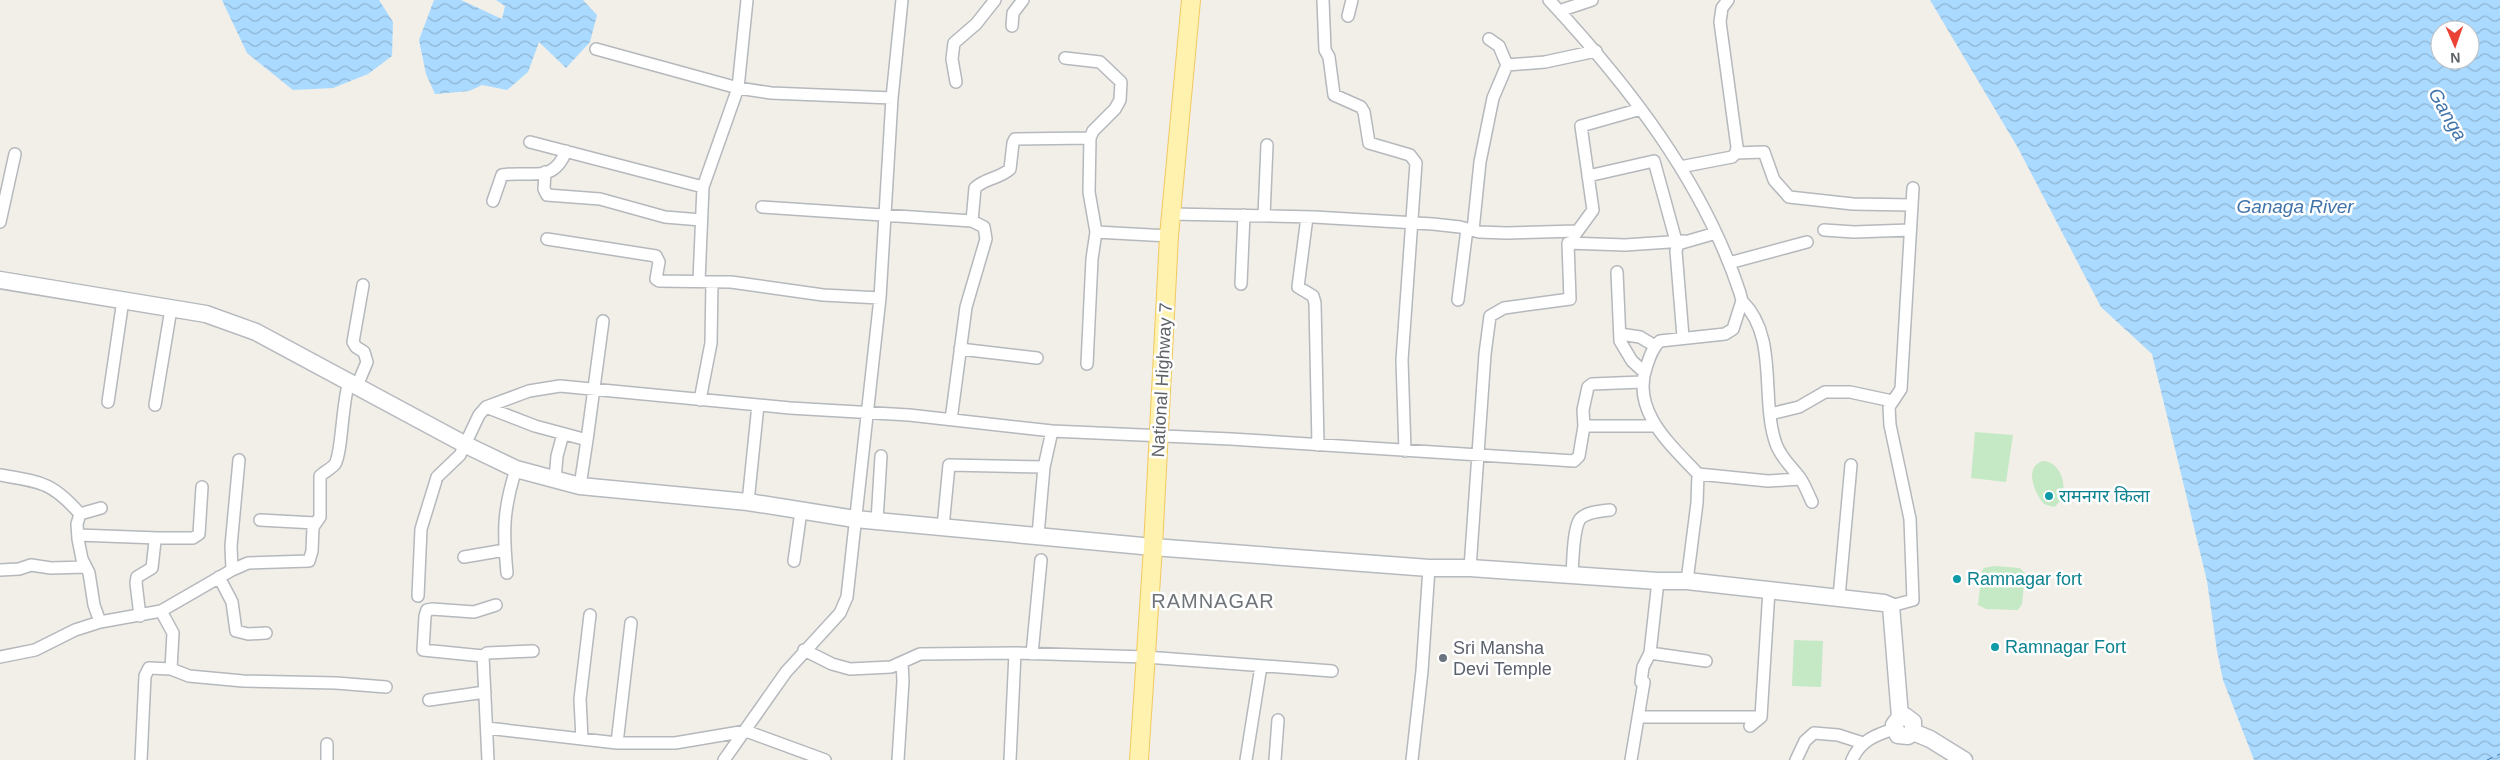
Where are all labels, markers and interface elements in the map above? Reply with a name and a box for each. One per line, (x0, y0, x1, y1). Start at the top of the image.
north arrow (2430, 20, 2480, 70)
text: N (2450, 50, 2461, 66)
water label: Ganga (2424, 84, 2471, 144)
water label: Ganaga River (2236, 196, 2354, 217)
street label: National Highway 7 (1148, 302, 1176, 458)
place label: रामनगर किला (2059, 486, 2150, 506)
marker: रामनगर किला (2043, 490, 2055, 502)
place label: Ramnagar fort (1967, 569, 2082, 589)
marker: Ramnagar fort (1951, 573, 1963, 585)
district label: RAMNAGAR (1151, 590, 1275, 612)
place label: Ramnagar Fort (2005, 637, 2126, 657)
place label: Sri Mansha Devi Temple (1453, 638, 1552, 679)
marker: Ramnagar Fort (1989, 641, 2001, 653)
marker: Sri Mansha Devi Temple (1437, 652, 1449, 664)

